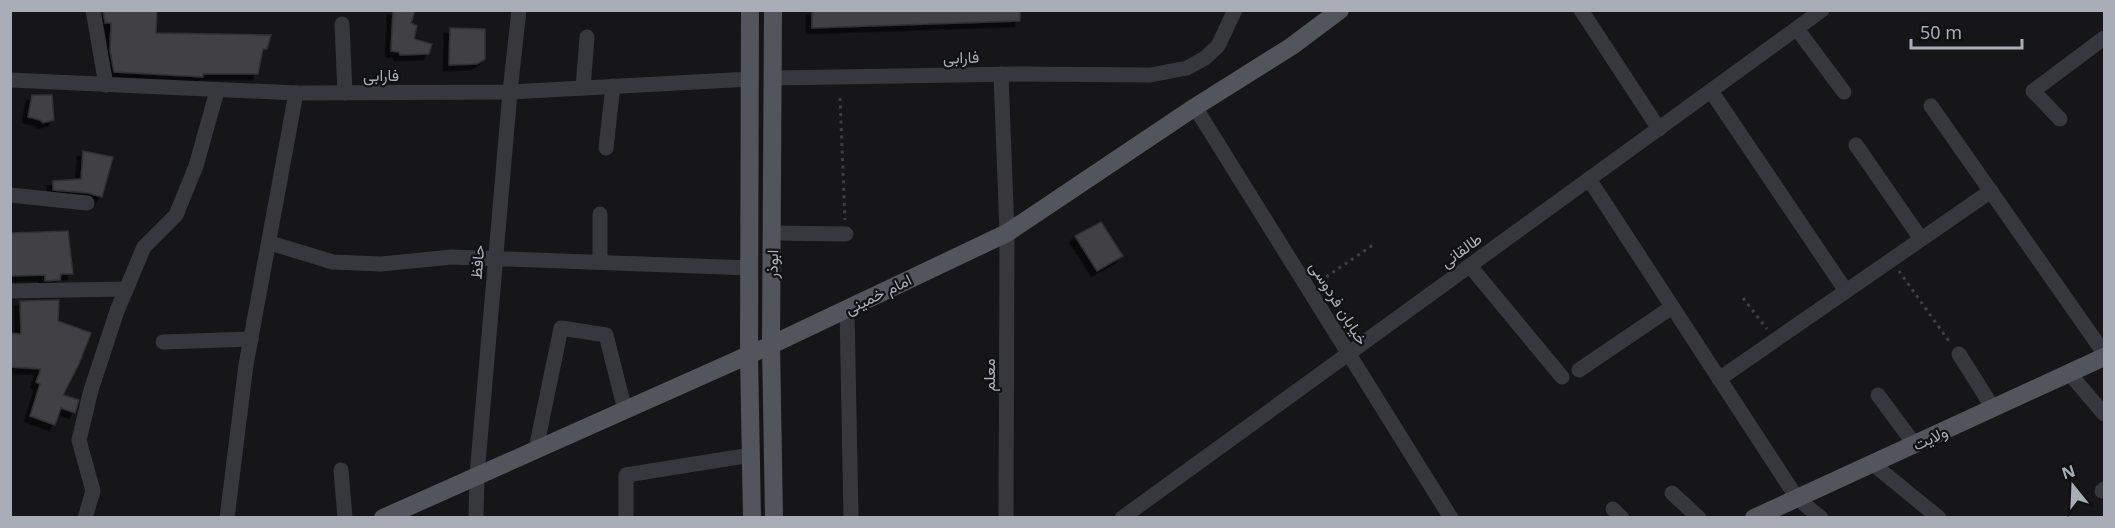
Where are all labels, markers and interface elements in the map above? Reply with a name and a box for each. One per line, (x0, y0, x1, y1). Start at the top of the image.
scale bar (1911, 12, 2022, 50)
text: 50 m (1920, 20, 1962, 44)
street label: فارابی (943, 46, 979, 68)
street label: فارابی (363, 64, 399, 86)
street label: طالقانی (1436, 227, 1486, 273)
street label: حافظ (465, 244, 489, 280)
street label: ابوذر (761, 249, 783, 280)
street label: خیابان فردوسی (1305, 257, 1374, 349)
street label: امام خمینی (841, 268, 915, 320)
street label: معلم (978, 359, 1000, 391)
street label: ولایت (1909, 420, 1951, 456)
north arrow (2043, 456, 2103, 516)
text: N (2059, 459, 2078, 484)

